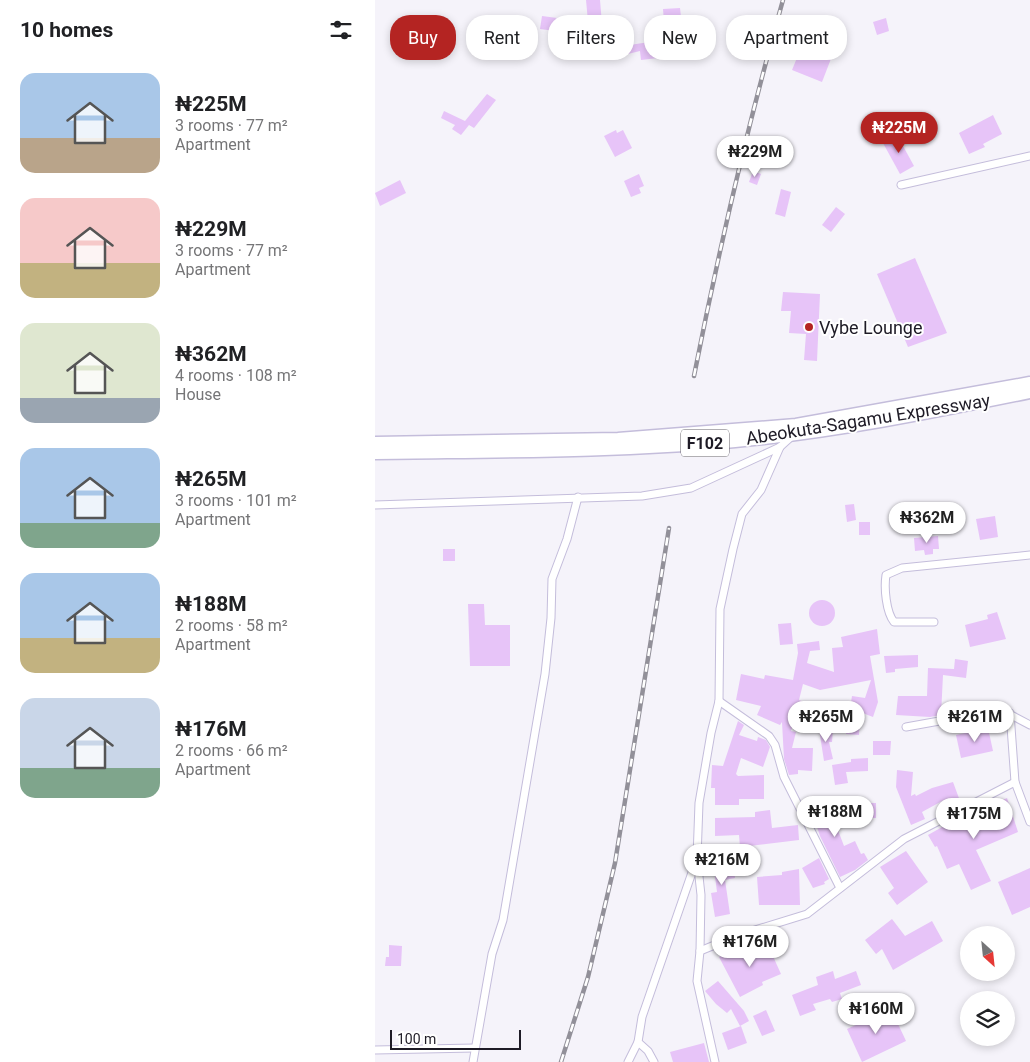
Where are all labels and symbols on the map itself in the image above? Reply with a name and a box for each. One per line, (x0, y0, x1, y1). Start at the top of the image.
pin: ₦225M (864, 112, 934, 154)
pin: ₦229M (720, 136, 790, 178)
place label: Vybe Lounge (819, 317, 922, 338)
marker: Vybe Lounge (803, 321, 815, 333)
street label: Abeokuta-Sagamu Expressway (744, 389, 992, 449)
road number: F102 (681, 429, 729, 456)
pin: ₦362M (892, 502, 962, 544)
pin: ₦265M (791, 700, 861, 743)
pin: ₦261M (940, 700, 1010, 743)
pin: ₦188M (800, 796, 870, 838)
pin: ₦175M (939, 798, 1009, 840)
pin: ₦216M (687, 844, 757, 886)
pin: ₦176M (715, 926, 785, 968)
north arrow (960, 926, 1015, 981)
pin: ₦160M (841, 992, 911, 1035)
scale bar (390, 1027, 521, 1050)

